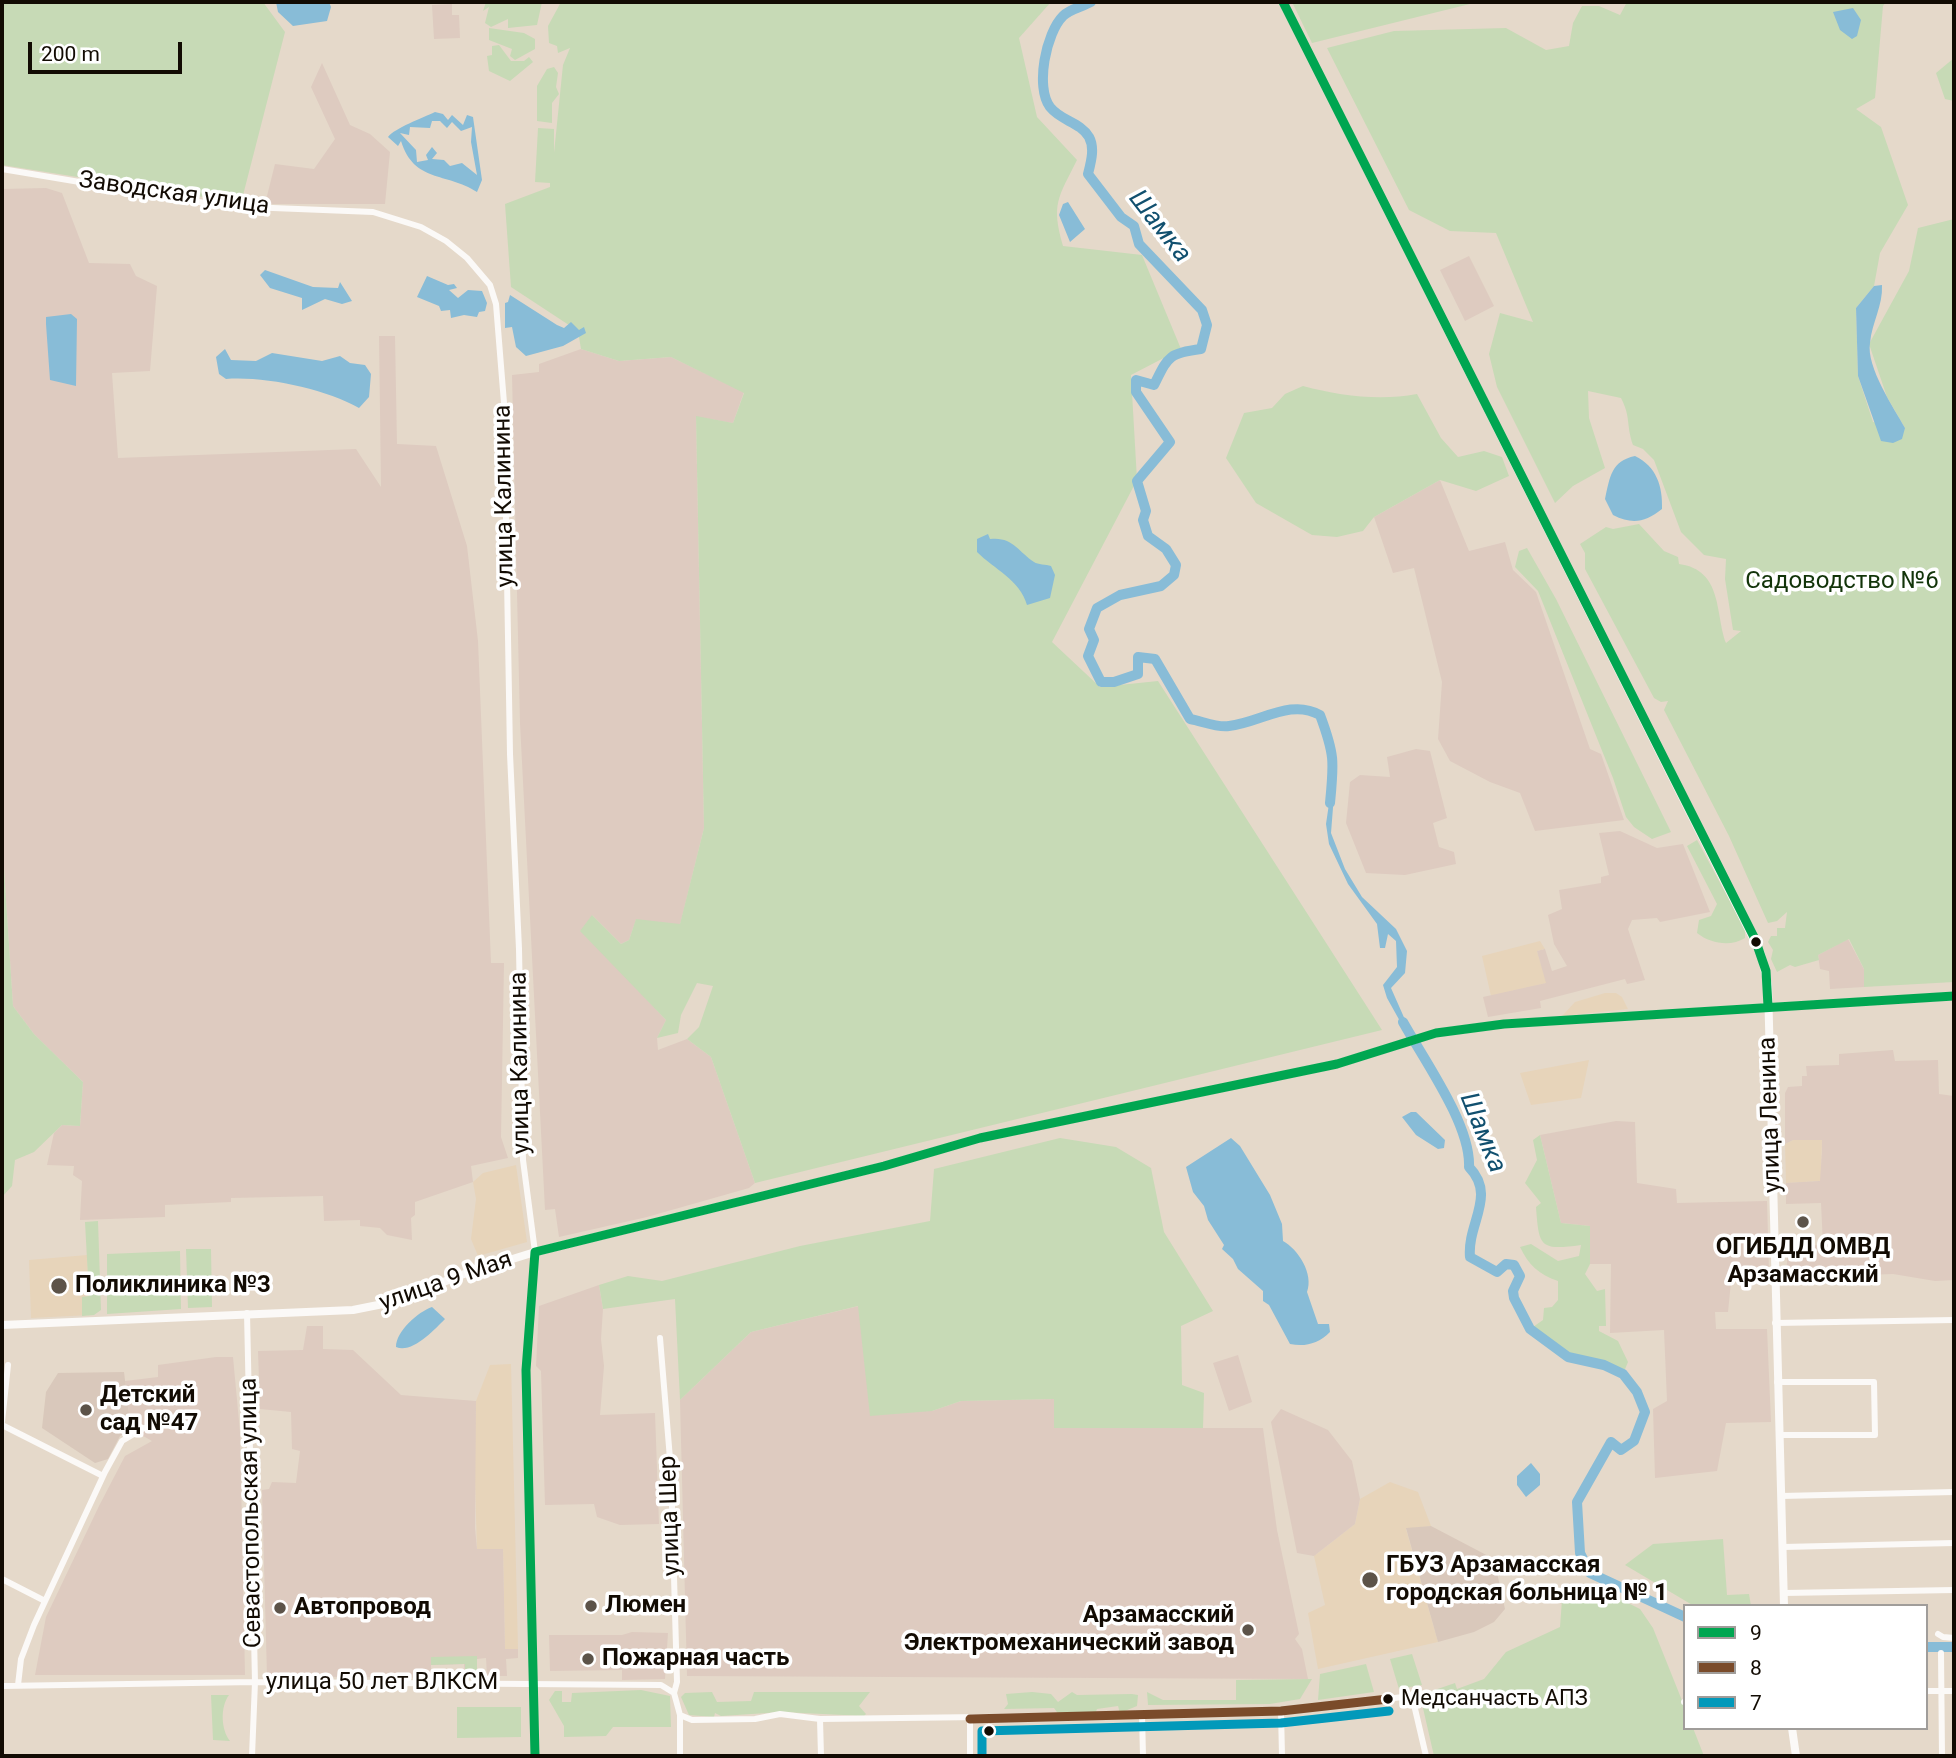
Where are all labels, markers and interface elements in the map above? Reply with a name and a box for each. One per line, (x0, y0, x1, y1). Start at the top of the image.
scale bar (32, 28, 186, 72)
text: 200 m (41, 42, 100, 66)
street label: Заводская улица (77, 166, 271, 222)
water label: Шамка (1121, 184, 1197, 270)
street label: улица Калинина (489, 404, 521, 588)
park label: Садоводство №6 (1745, 568, 1939, 596)
unlabelled marker (1749, 935, 1763, 949)
street label: улица Калинина (505, 971, 537, 1155)
street label: улица Ленина (1754, 1036, 1788, 1194)
water label: Шамка (1452, 1088, 1512, 1178)
marker: ОГИБДД ОМВД Арзамасский (1795, 1214, 1811, 1230)
place label: ОГИБДД ОМВД Арзамасский (1716, 1234, 1890, 1290)
street label: улица 9 Мая (376, 1246, 516, 1318)
place label: Поликлиника №3 (75, 1272, 271, 1300)
marker: Поликлиника №3 (49, 1276, 69, 1296)
street label: Севастопольская улица (235, 1378, 269, 1648)
place label: Детский сад №47 (100, 1382, 198, 1438)
marker: Детский сад №47 (78, 1402, 94, 1418)
street label: улица Шер (655, 1455, 687, 1577)
place label: ГБУЗ Арзамасская городская больница № 1 (1386, 1552, 1668, 1608)
marker: ГБУЗ Арзамасская городская больница № 1 (1360, 1570, 1380, 1590)
place label: Люмен (605, 1592, 686, 1620)
place label: Автопровод (294, 1594, 431, 1622)
marker: Люмен (583, 1598, 599, 1614)
marker: Автопровод (272, 1600, 288, 1616)
place label: Арзамасский Электромеханический завод (904, 1602, 1234, 1658)
legend (1683, 1604, 1928, 1730)
text: 9 (1750, 1621, 1762, 1645)
marker: Арзамасский Электромеханический завод (1240, 1622, 1256, 1638)
place label: Пожарная часть (602, 1645, 789, 1673)
marker: Пожарная часть (580, 1651, 596, 1667)
text: 8 (1750, 1656, 1762, 1680)
street label: улица 50 лет ВЛКСМ (266, 1669, 498, 1697)
place label: Медсанчасть АПЗ (1401, 1686, 1588, 1712)
text: 7 (1750, 1691, 1762, 1715)
marker: Медсанчасть АПЗ (1381, 1692, 1395, 1706)
unlabelled marker (982, 1724, 996, 1738)

